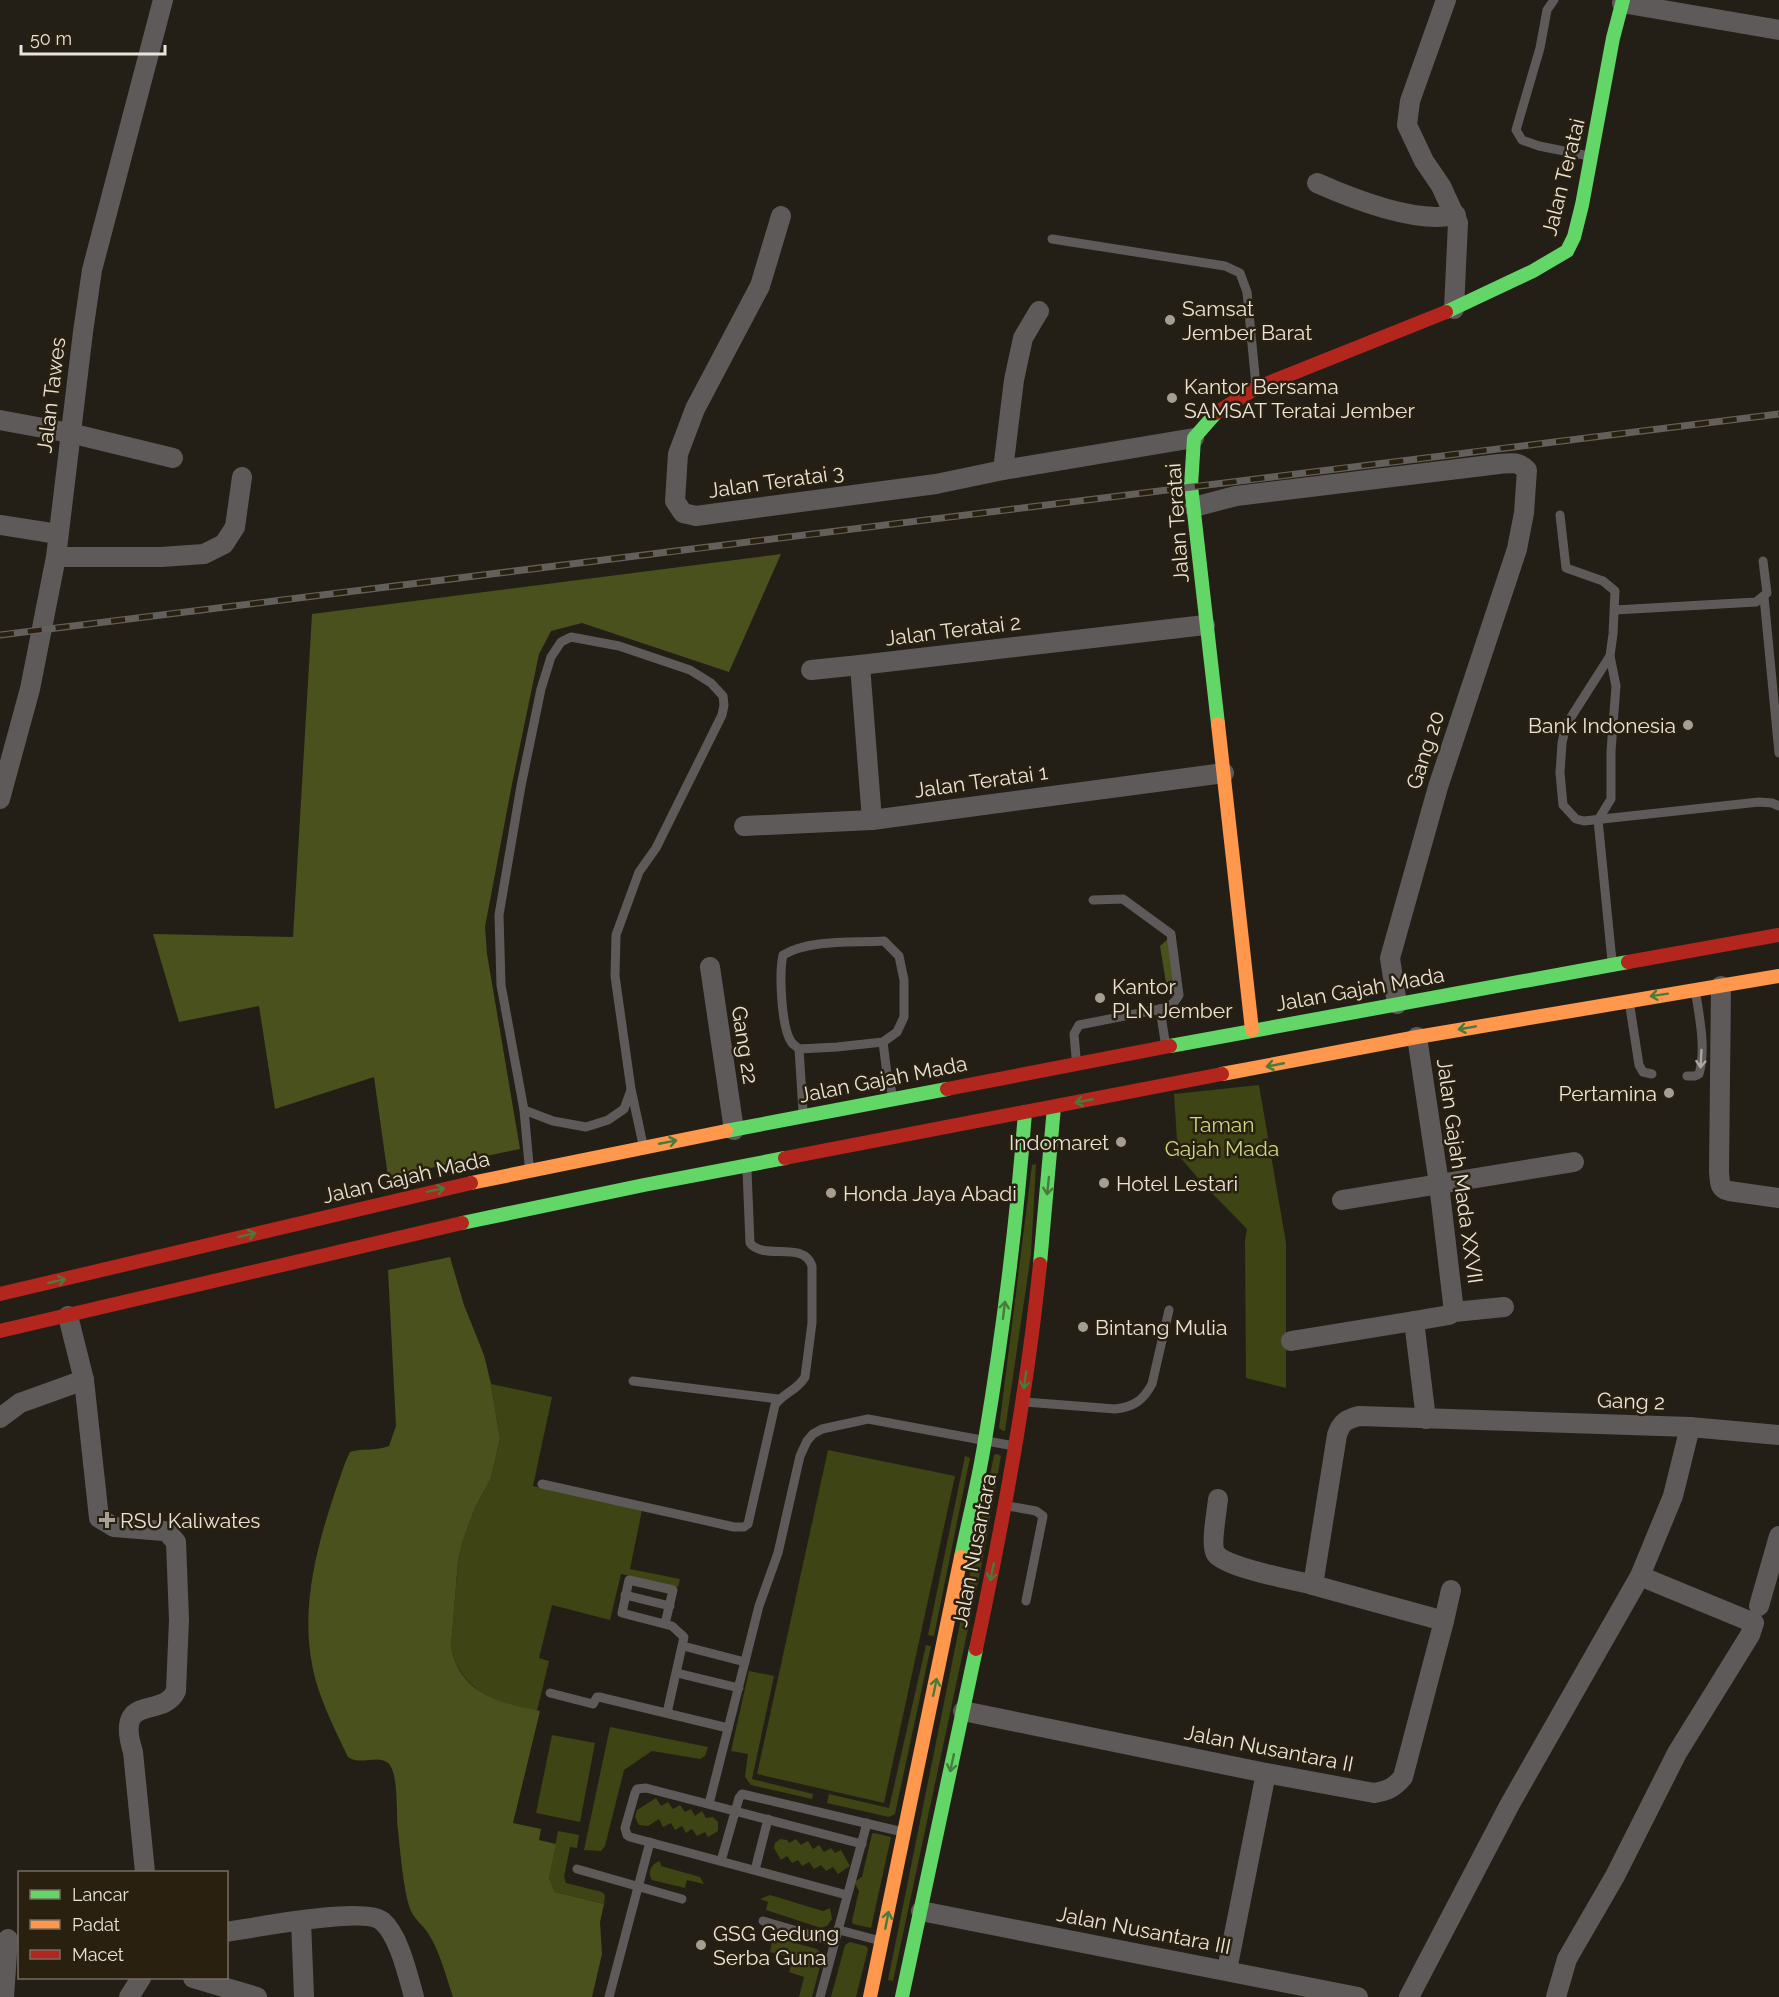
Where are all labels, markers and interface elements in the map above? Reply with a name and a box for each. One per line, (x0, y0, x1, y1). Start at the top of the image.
scale bar (21, 18, 165, 56)
text: 50 m (30, 28, 72, 49)
street label: Jalan Teratai (1536, 116, 1590, 238)
place label: Samsat Jember Barat (1182, 296, 1312, 345)
marker: Samsat Jember Barat (1163, 313, 1177, 327)
street label: Jalan Tawes (32, 336, 70, 454)
place label: Kantor Bersama SAMSAT Teratai Jember (1184, 374, 1415, 423)
marker: Kantor Bersama SAMSAT Teratai Jember (1165, 391, 1179, 405)
street label: Jalan Teratai 3 (707, 459, 845, 503)
street label: Jalan Teratai (1160, 462, 1194, 584)
street label: Jalan Teratai 2 (884, 609, 1022, 651)
street label: Gang 20 (1401, 708, 1449, 792)
place label: Bank Indonesia (1528, 713, 1676, 738)
marker: Bank Indonesia (1681, 718, 1695, 732)
street label: Jalan Teratai 1 (913, 759, 1049, 803)
street label: Jalan Gajah Mada (1274, 962, 1446, 1016)
place label: Kantor PLN Jember (1112, 974, 1233, 1023)
one-way arrow (1650, 990, 1669, 1001)
marker: Kantor PLN Jember (1093, 991, 1107, 1005)
street label: Gang 22 (726, 1004, 764, 1086)
one-way arrow (1458, 1023, 1477, 1034)
one-way arrow (1695, 1049, 1706, 1069)
street label: Jalan Gajah Mada (797, 1050, 969, 1108)
street label: Jalan Gajah Mada XXVII (1432, 1057, 1488, 1285)
one-way arrow (1266, 1060, 1286, 1071)
place label: Pertamina (1558, 1081, 1657, 1106)
marker: Pertamina (1662, 1086, 1676, 1100)
one-way arrow (1075, 1096, 1094, 1107)
park label: Taman Gajah Mada (1165, 1112, 1279, 1161)
place label: Indomaret (1009, 1130, 1109, 1155)
marker: Indomaret (1114, 1135, 1128, 1149)
one-way arrow (658, 1136, 678, 1147)
street label: Jalan Gajah Mada (320, 1146, 492, 1208)
place label: Hotel Lestari (1116, 1171, 1238, 1196)
one-way arrow (1042, 1176, 1053, 1196)
marker: Hotel Lestari (1097, 1176, 1111, 1190)
place label: Honda Jaya Abadi (843, 1181, 1017, 1206)
one-way arrow (427, 1184, 446, 1196)
marker: Honda Jaya Abadi (824, 1186, 838, 1200)
one-way arrow (237, 1229, 256, 1241)
one-way arrow (47, 1274, 66, 1286)
one-way arrow (999, 1300, 1010, 1320)
place label: Bintang Mulia (1095, 1315, 1227, 1340)
marker: Bintang Mulia (1076, 1320, 1090, 1334)
one-way arrow (1020, 1369, 1031, 1389)
street label: Gang 2 (1597, 1387, 1665, 1415)
street label: Jalan Nusantara (947, 1471, 1001, 1629)
place label: RSU Kaliwates (120, 1508, 260, 1533)
marker: RSU Kaliwates (98, 1511, 116, 1529)
one-way arrow (985, 1562, 997, 1581)
one-way arrow (930, 1678, 941, 1698)
street label: Jalan Nusantara II (1182, 1719, 1356, 1777)
one-way arrow (946, 1753, 957, 1772)
legend (18, 1871, 228, 1979)
text: Lancar (72, 1884, 129, 1905)
street label: Jalan Nusantara III (1055, 1901, 1233, 1959)
one-way arrow (882, 1910, 894, 1929)
text: Padat (72, 1914, 120, 1935)
place label: GSG Gedung Serba Guna (713, 1921, 839, 1970)
marker: GSG Gedung Serba Guna (694, 1938, 708, 1952)
text: Macet (72, 1944, 124, 1965)

